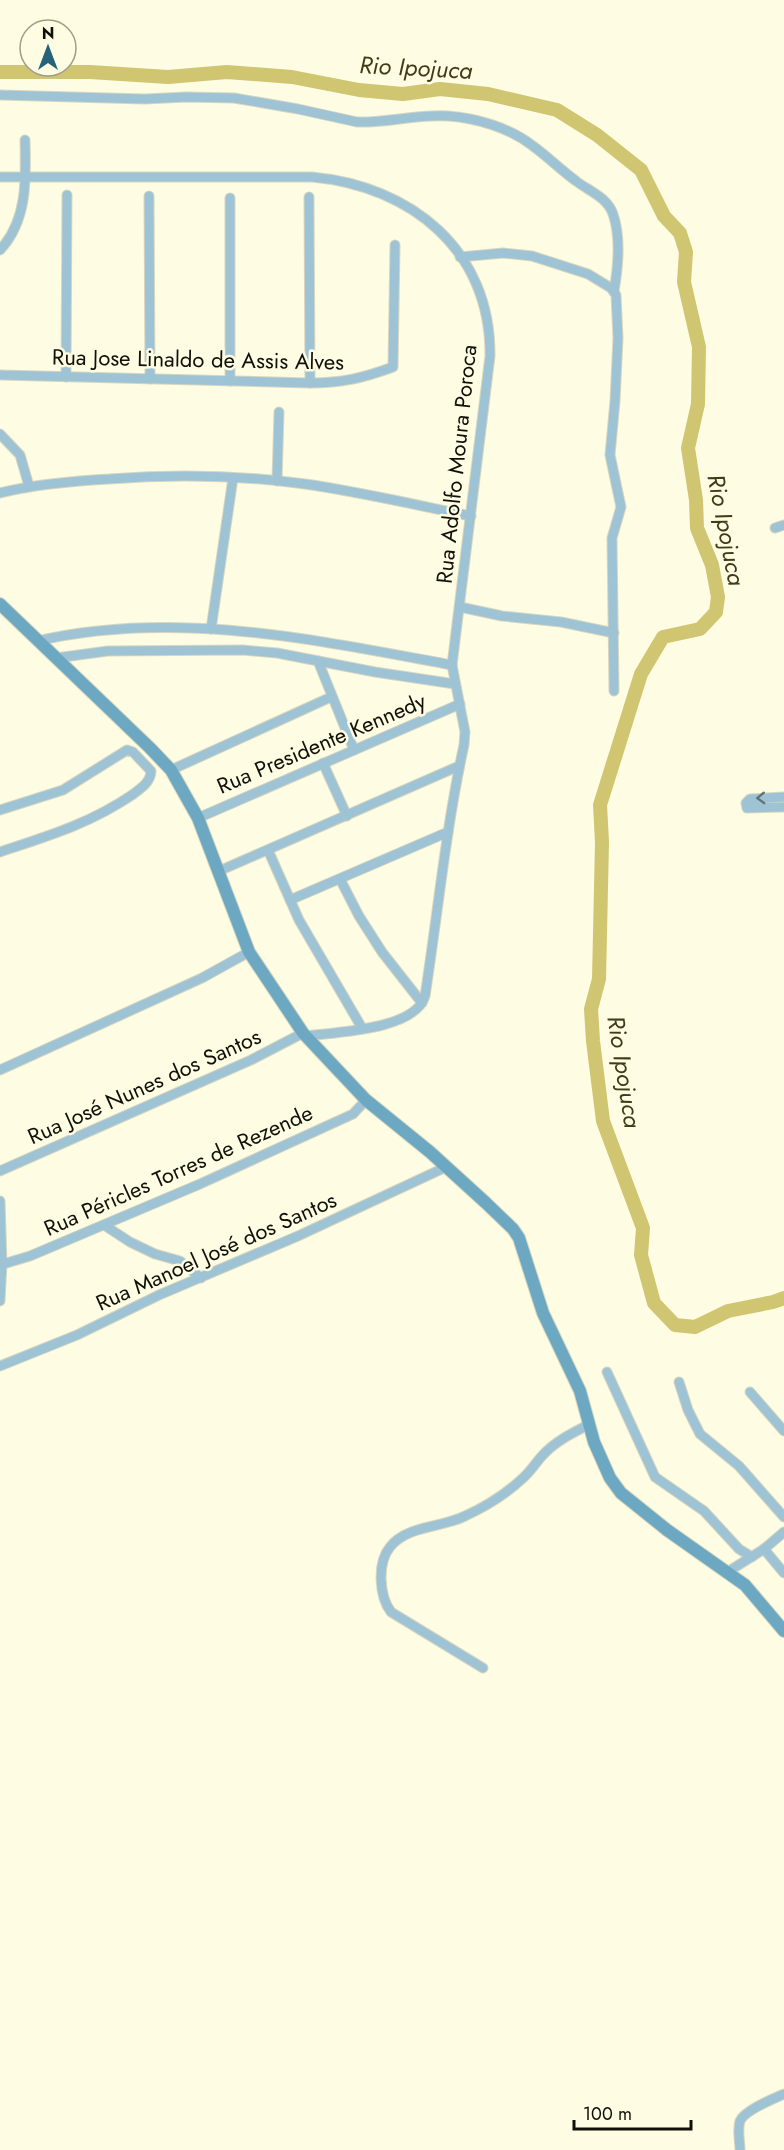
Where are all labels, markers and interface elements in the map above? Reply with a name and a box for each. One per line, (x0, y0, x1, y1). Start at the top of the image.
north arrow (18, 18, 78, 78)
text: N (42, 22, 54, 45)
water label: Rio Ipojuca (359, 47, 473, 88)
street label: Rua Jose Linaldo de Assis Alves (52, 340, 344, 378)
street label: Rua Adolfo Moura Poroca (428, 343, 484, 585)
water label: Rio Ipojuca (699, 471, 754, 589)
street label: Rua Presidente Kennedy (212, 684, 431, 802)
one-way arrow (757, 792, 766, 805)
water label: Rio Ipojuca (598, 1013, 651, 1131)
street label: Rua José Nunes dos Santos (22, 1020, 266, 1152)
street label: Rua Péricles Torres de Rezende (38, 1096, 318, 1244)
street label: Rua Manoel José dos Santos (91, 1183, 342, 1319)
scale bar (574, 2093, 691, 2131)
text: 100 m (583, 2101, 632, 2127)

